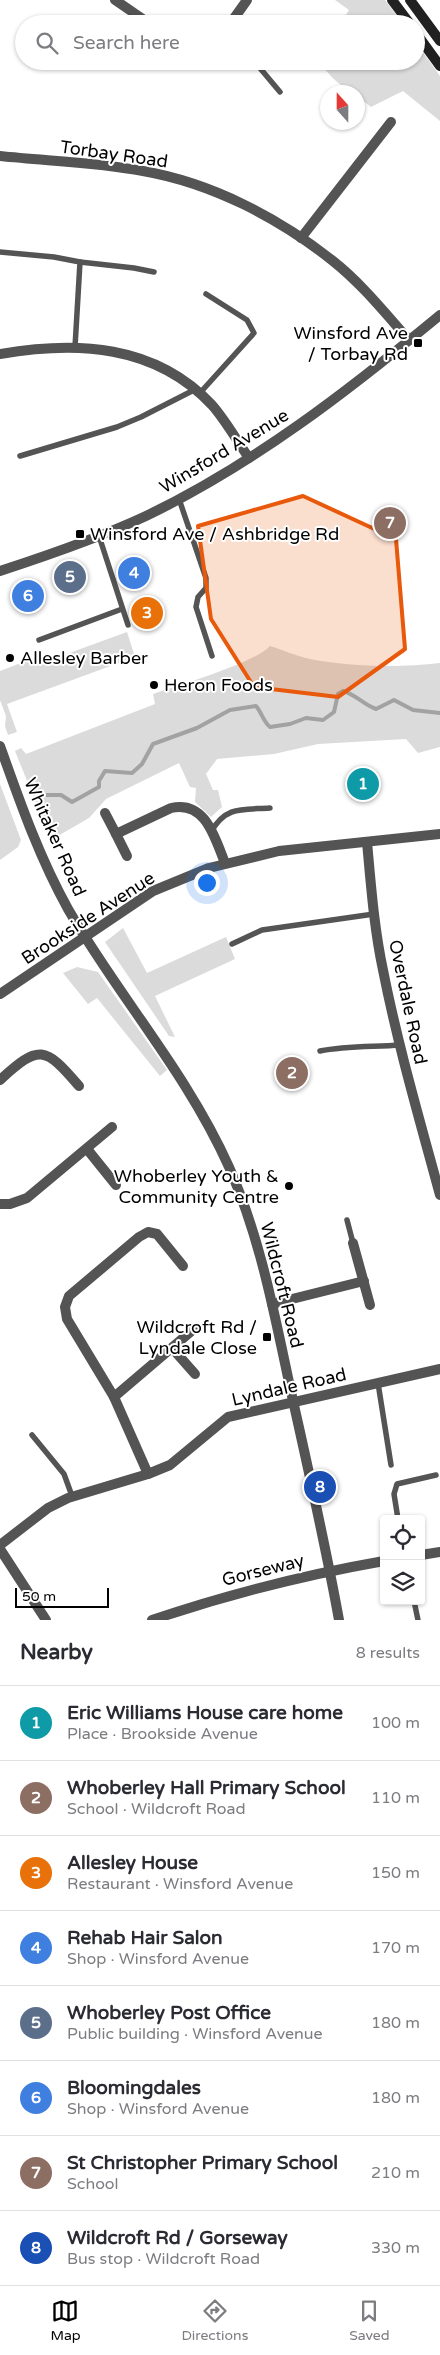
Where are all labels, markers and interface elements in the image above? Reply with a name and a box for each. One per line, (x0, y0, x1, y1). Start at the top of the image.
search box (15, 15, 425, 70)
icon: search (33, 29, 61, 57)
text: Search here (73, 32, 180, 54)
north arrow (320, 85, 365, 130)
street label: Torbay Road (59, 136, 169, 172)
place label: Winsford Ave / Torbay Rd (294, 322, 408, 365)
marker: Winsford Ave / Torbay Rd (412, 337, 424, 349)
street label: Winsford Avenue (156, 404, 292, 498)
pin: 7 (374, 504, 406, 542)
place label: Winsford Ave / Ashbridge Rd (90, 523, 339, 545)
marker: Winsford Ave / Ashbridge Rd (74, 528, 86, 540)
pin: 4 (118, 554, 150, 592)
pin: 5 (54, 558, 86, 596)
pin: 6 (12, 577, 44, 615)
pin: 3 (131, 594, 163, 632)
place label: Allesley Barber (20, 647, 148, 669)
marker: Allesley Barber (4, 652, 16, 664)
place label: Heron Foods (164, 674, 273, 696)
marker: Heron Foods (148, 679, 160, 691)
pin: 1 (347, 765, 379, 803)
street label: Whitaker Road (19, 774, 91, 900)
street label: Brookside Avenue (17, 867, 159, 969)
your location (194, 870, 220, 896)
street label: Overdale Road (384, 938, 432, 1066)
pin: 2 (276, 1054, 308, 1092)
place label: Whoberley Youth & Community Centre (114, 1165, 279, 1208)
marker: Whoberley Youth & Community Centre (283, 1180, 295, 1192)
street label: Wildcroft Road (256, 1220, 308, 1350)
place label: Wildcroft Rd / Lyndale Close (137, 1316, 257, 1359)
marker: Wildcroft Rd / Lyndale Close (261, 1331, 273, 1343)
street label: Lyndale Road (229, 1363, 349, 1411)
pin: 8 (304, 1468, 336, 1506)
map controls (380, 1515, 425, 1605)
button: locate (380, 1515, 425, 1560)
street label: Gorseway (220, 1549, 307, 1591)
button: layers (380, 1560, 425, 1605)
scale bar (15, 1585, 109, 1608)
text: 50 m (22, 1588, 56, 1605)
text: Nearby (20, 1640, 93, 1665)
text: 8 results (356, 1643, 420, 1663)
text: Eric Williams House care home (67, 1702, 343, 1724)
text: 1 (31, 1713, 41, 1733)
text: 100 m (371, 1713, 420, 1733)
text: Place · Brookside Avenue (67, 1724, 258, 1744)
text: Whoberley Hall Primary School (67, 1777, 346, 1799)
text: 2 (31, 1788, 41, 1808)
text: 110 m (371, 1788, 420, 1808)
text: School · Wildcroft Road (67, 1799, 246, 1819)
text: Allesley House (67, 1852, 198, 1874)
text: 3 (31, 1863, 41, 1883)
text: 150 m (371, 1863, 420, 1883)
text: Restaurant · Winsford Avenue (67, 1874, 293, 1894)
text: Rehab Hair Salon (67, 1927, 223, 1949)
text: 4 (31, 1938, 41, 1958)
text: 170 m (371, 1938, 420, 1958)
text: Shop · Winsford Avenue (67, 1949, 249, 1969)
text: Whoberley Post Office (67, 2002, 271, 2024)
text: 5 (31, 2013, 41, 2033)
text: 180 m (371, 2013, 420, 2033)
text: Public building · Winsford Avenue (67, 2024, 323, 2044)
text: Bloomingdales (67, 2077, 201, 2099)
text: 6 (31, 2088, 41, 2108)
text: 180 m (371, 2088, 420, 2108)
text: Shop · Winsford Avenue (67, 2099, 249, 2119)
text: St Christopher Primary School (67, 2152, 338, 2174)
text: 7 (31, 2163, 41, 2183)
text: 210 m (371, 2163, 420, 2183)
text: School (67, 2174, 119, 2194)
text: Wildcroft Rd / Gorseway (67, 2227, 288, 2249)
text: 8 (31, 2238, 41, 2258)
text: 330 m (371, 2238, 420, 2258)
text: Bus stop · Wildcroft Road (67, 2249, 260, 2269)
tab: Map (50, 2297, 81, 2344)
tab: Directions (181, 2297, 248, 2344)
tab: Saved (349, 2297, 390, 2344)

